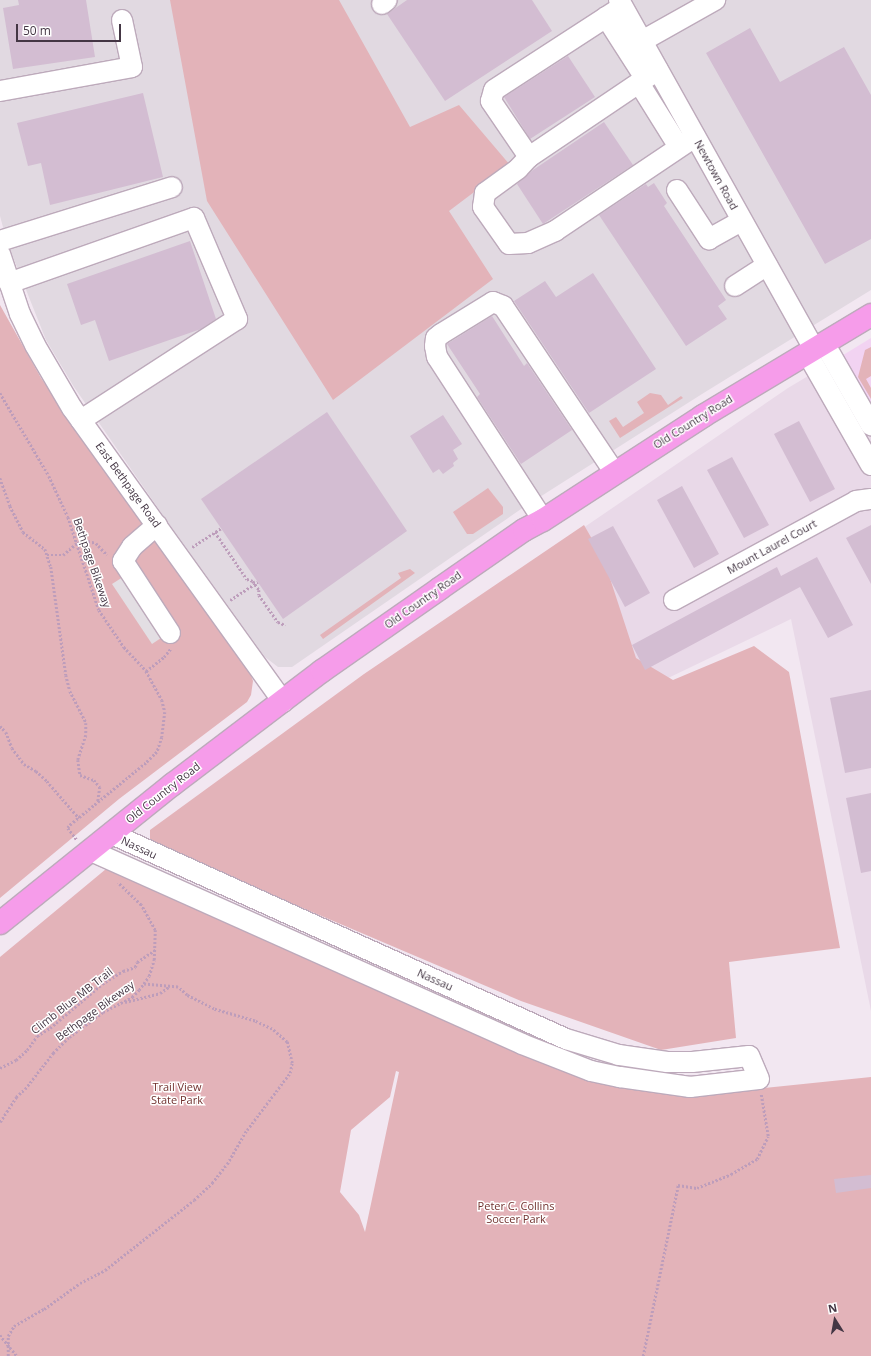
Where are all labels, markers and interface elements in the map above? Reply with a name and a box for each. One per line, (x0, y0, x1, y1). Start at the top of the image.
scale bar (18, 16, 123, 42)
text: 50 m (23, 22, 51, 39)
street label: Newtown Road (691, 138, 741, 212)
street label: Old Country Road (651, 392, 735, 452)
street label: East Bethpage Road (93, 440, 163, 530)
street label: Bethpage Bikeway (70, 517, 114, 609)
street label: Mount Laurel Court (725, 517, 819, 577)
street label: Old Country Road (382, 568, 464, 632)
street label: Old Country Road (123, 760, 203, 826)
street label: Nassau (119, 834, 159, 862)
street label: Climb Blue MB Trail (29, 965, 115, 1037)
street label: Nassau (415, 966, 455, 994)
street label: Bethpage Bikeway (53, 978, 137, 1044)
park label: Trail View State Park (151, 1081, 203, 1107)
park label: Peter C. Collins Soccer Park (478, 1200, 554, 1226)
north arrow (815, 1300, 855, 1340)
text: N (827, 1300, 838, 1316)

